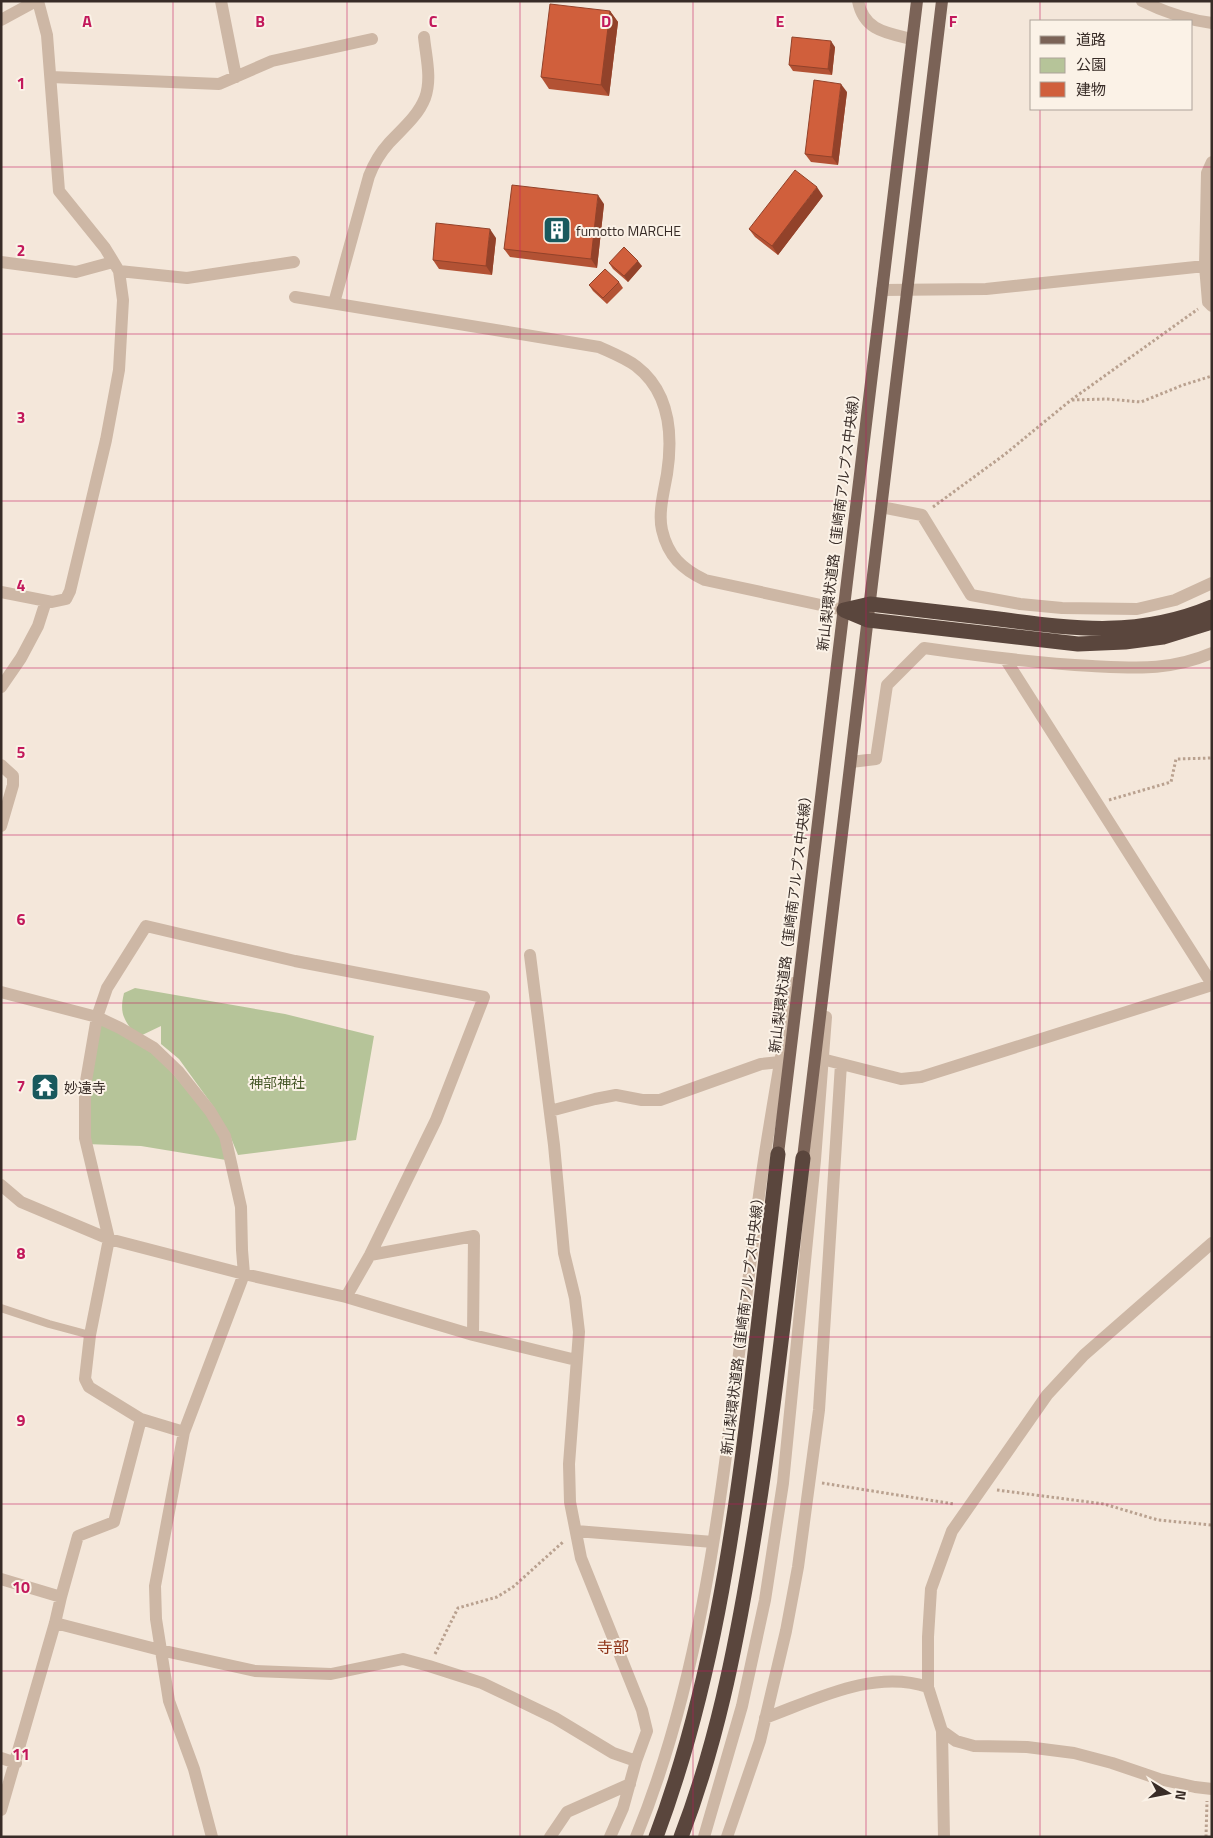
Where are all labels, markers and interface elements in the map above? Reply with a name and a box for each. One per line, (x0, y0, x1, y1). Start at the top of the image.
text: A (82, 9, 92, 33)
text: B (255, 9, 265, 33)
text: C (429, 9, 438, 33)
text: D (601, 9, 611, 33)
text: E (776, 9, 785, 33)
text: F (949, 9, 958, 33)
legend (1030, 20, 1193, 110)
text: 道路 (1076, 28, 1106, 51)
text: 公園 (1076, 53, 1106, 76)
text: 1 (17, 71, 25, 95)
text: 建物 (1076, 78, 1106, 101)
building icon: fumotto MARCHE (542, 215, 572, 245)
place label: fumotto MARCHE (576, 220, 681, 241)
text: 2 (17, 238, 25, 262)
street label: 新山梨環状道路（韮崎南アルプス中央線） (811, 386, 865, 652)
text: 3 (17, 405, 25, 429)
text: 4 (17, 573, 26, 597)
text: 5 (17, 740, 26, 764)
street label: 新山梨環状道路（韮崎南アルプス中央線） (763, 788, 817, 1054)
text: 6 (17, 907, 26, 931)
temple icon: 妙遠寺 (30, 1072, 60, 1102)
park label: 神部神社 (249, 1072, 305, 1093)
text: 7 (17, 1074, 25, 1098)
place label: 妙遠寺 (64, 1077, 106, 1098)
street label: 新山梨環状道路（韮崎南アルプス中央線） (715, 1190, 769, 1456)
text: 8 (17, 1241, 26, 1265)
text: 9 (17, 1408, 26, 1432)
text: 10 (12, 1575, 30, 1599)
district label: 寺部 (597, 1635, 629, 1659)
text: 11 (12, 1742, 30, 1766)
north arrow (1143, 1768, 1193, 1818)
text: N (1170, 1789, 1192, 1802)

